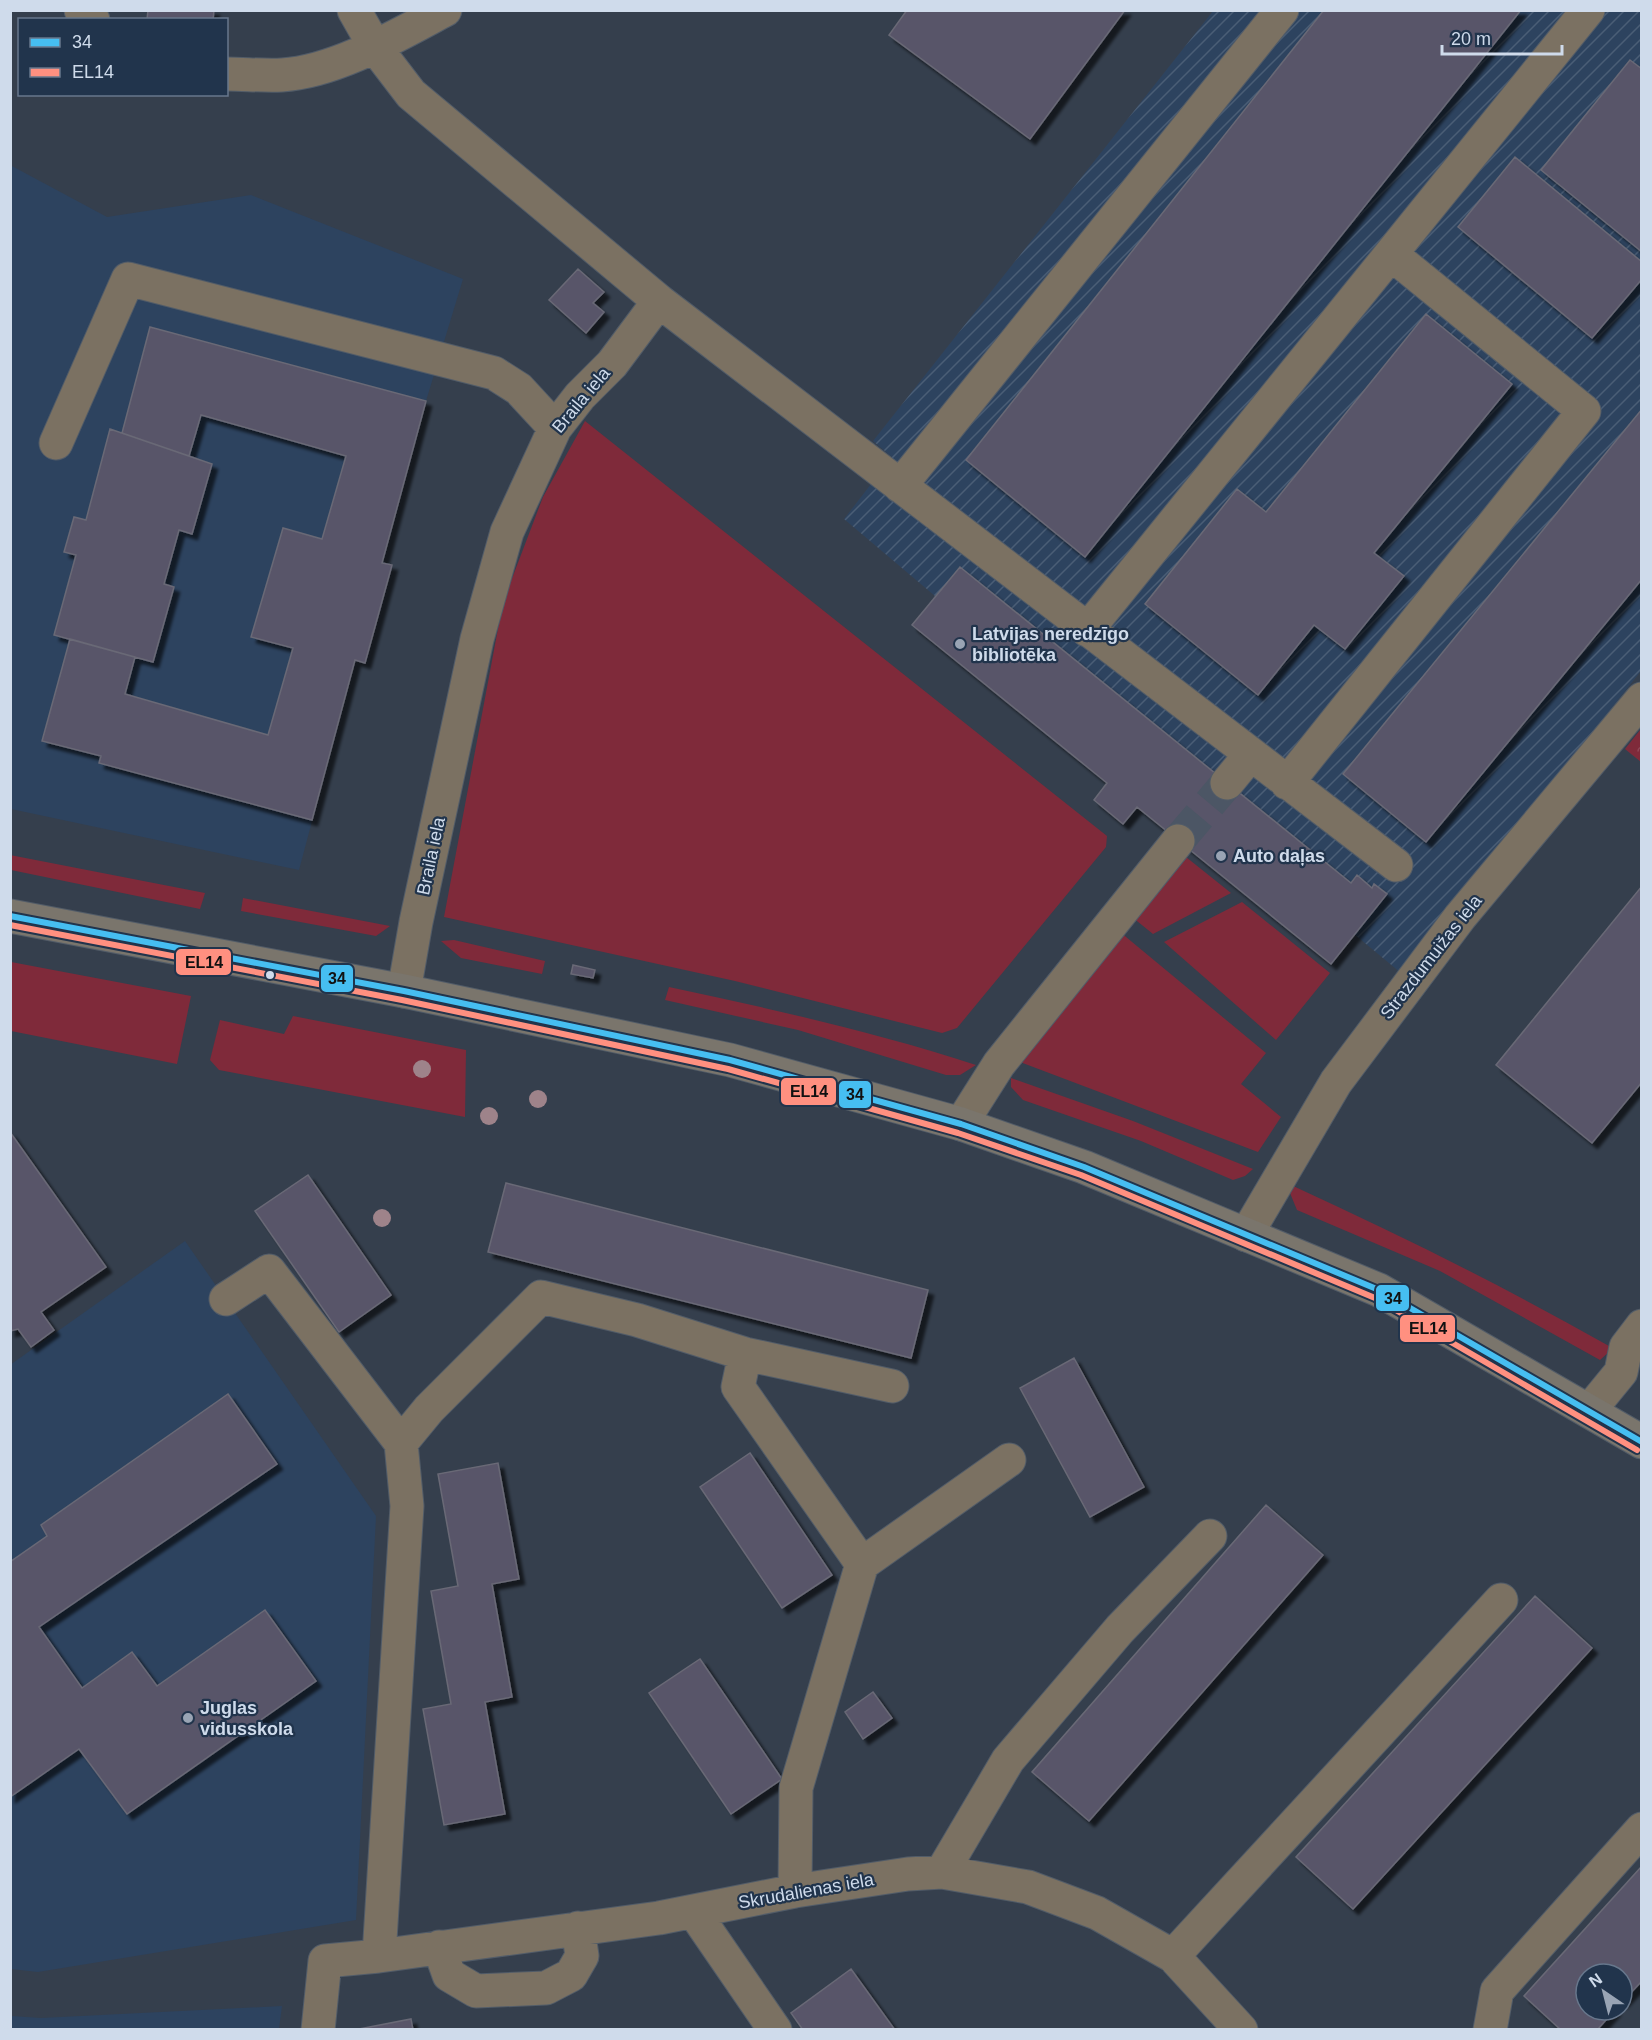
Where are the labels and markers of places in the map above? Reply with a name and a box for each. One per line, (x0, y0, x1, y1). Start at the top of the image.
place label: Latvijas neredzīgo bibliotēka (972, 624, 1129, 665)
marker: Latvijas neredzīgo bibliotēka (953, 637, 967, 651)
place label: Auto daļas (1233, 846, 1325, 866)
marker: Auto daļas (1214, 849, 1228, 863)
unlabelled marker (264, 969, 276, 981)
place label: Juglas vidusskola (200, 1698, 294, 1739)
marker: Juglas vidusskola (181, 1711, 195, 1725)

